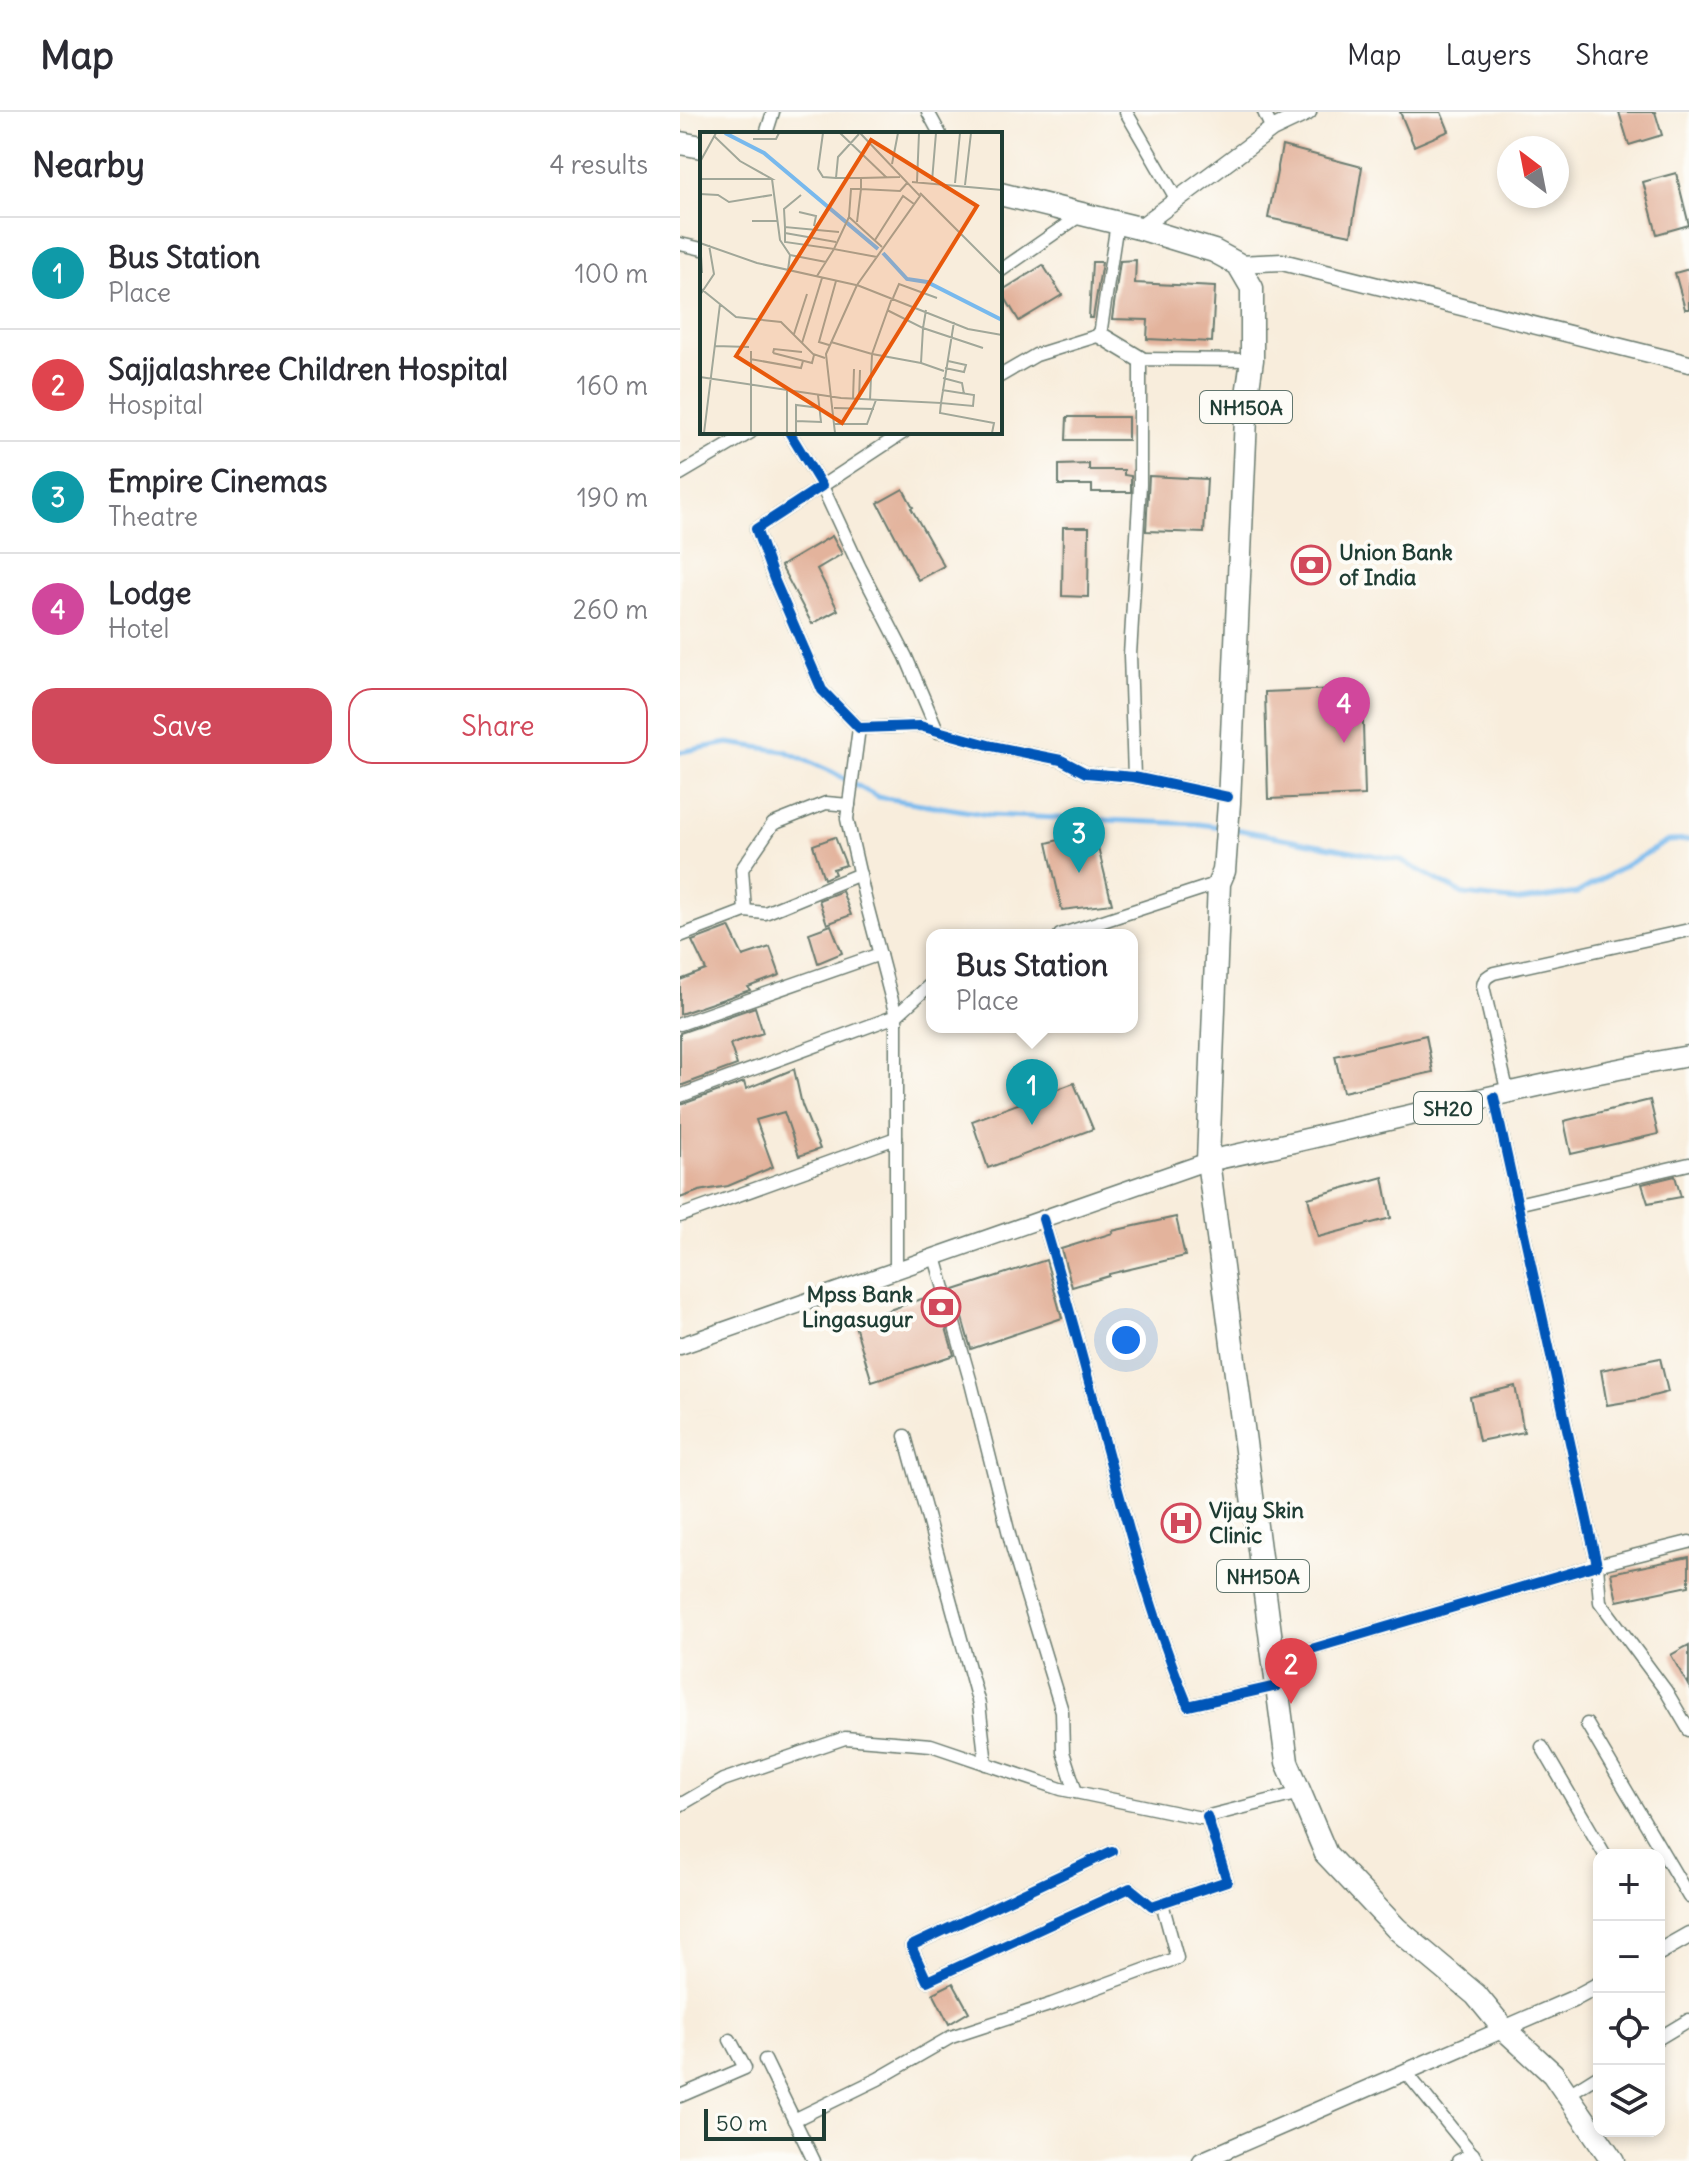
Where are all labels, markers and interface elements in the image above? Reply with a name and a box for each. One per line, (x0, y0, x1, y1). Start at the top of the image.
text: Map (40, 32, 114, 79)
text: Map (1347, 37, 1402, 73)
text: Layers (1446, 37, 1532, 73)
text: Share (1576, 37, 1649, 73)
inset map (700, 132, 1002, 434)
north arrow (1497, 136, 1569, 208)
text: Nearby (32, 143, 145, 186)
text: 4 results (550, 148, 648, 181)
text: Bus Station (108, 238, 260, 276)
text: 1 (53, 257, 63, 290)
text: 100 m (574, 257, 648, 290)
text: Place (108, 276, 171, 309)
text: Sajjalashree Children Hospital (108, 350, 508, 388)
text: 2 (51, 369, 65, 402)
text: 160 m (577, 369, 648, 402)
text: Hospital (108, 388, 203, 421)
road number: NH150A (1200, 391, 1292, 423)
text: Empire Cinemas (108, 462, 327, 500)
text: 3 (51, 481, 65, 514)
text: 190 m (577, 481, 648, 514)
text: Theatre (108, 500, 198, 533)
place label: Union Bank of India (1339, 538, 1453, 591)
bank icon: Union Bank of India (1290, 544, 1332, 586)
text: Lodge (108, 574, 191, 612)
text: 4 (50, 593, 66, 626)
text: 260 m (573, 593, 648, 626)
text: Hotel (108, 612, 169, 645)
pin: 4 (1318, 677, 1370, 743)
button: Save (32, 688, 332, 764)
button: Share (348, 688, 648, 764)
pin: 3 (1053, 807, 1105, 873)
popup (926, 929, 1138, 1033)
text: Bus Station (956, 946, 1108, 984)
text: Place (956, 984, 1019, 1017)
pin: 1 (1006, 1059, 1058, 1125)
road number: SH20 (1414, 1092, 1482, 1124)
place label: Mpss Bank Lingasugur (802, 1280, 914, 1333)
bank icon: Mpss Bank Lingasugur (920, 1286, 962, 1328)
your location (1106, 1320, 1146, 1360)
place label: Vijay Skin Clinic (1209, 1496, 1304, 1549)
hospital icon: Vijay Skin Clinic (1160, 1502, 1202, 1544)
road number: NH150A (1217, 1560, 1309, 1592)
pin: 2 (1265, 1638, 1317, 1704)
map controls (1593, 1849, 1665, 2137)
button: + (1593, 1849, 1665, 1921)
button: − (1593, 1921, 1665, 1993)
button: locate (1593, 1993, 1665, 2065)
button: layers (1593, 2065, 1665, 2137)
scale bar (704, 2105, 826, 2141)
text: 50 m (716, 2109, 768, 2137)

